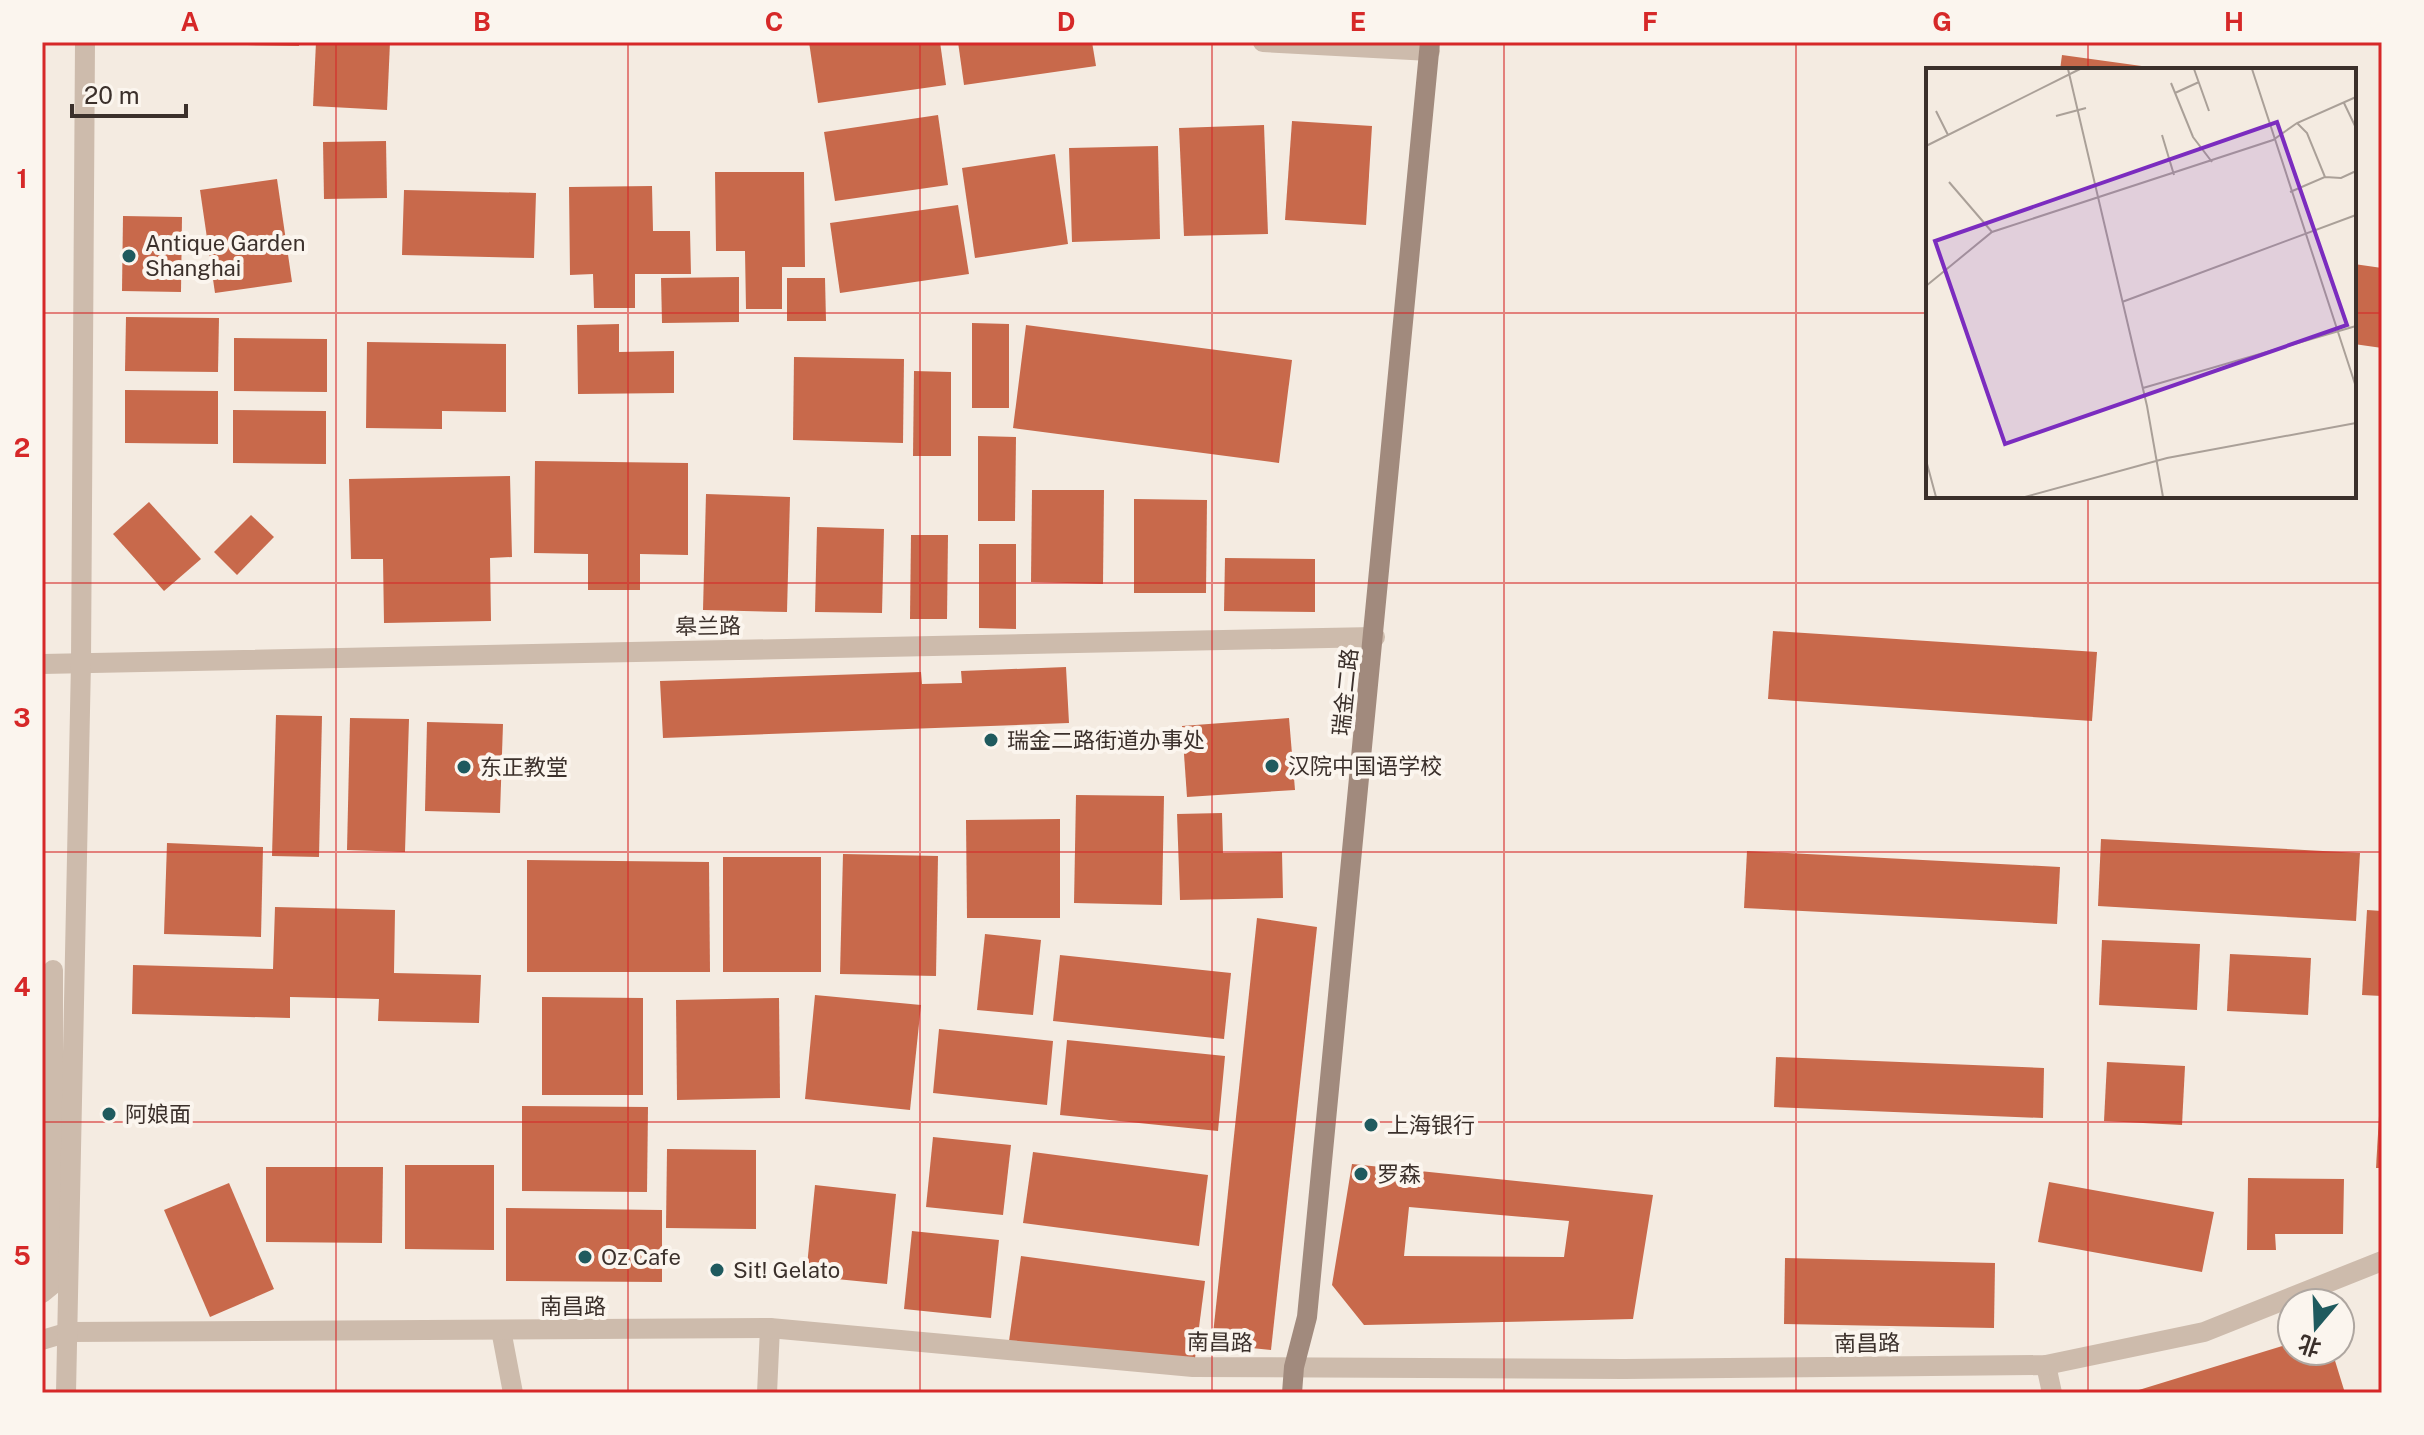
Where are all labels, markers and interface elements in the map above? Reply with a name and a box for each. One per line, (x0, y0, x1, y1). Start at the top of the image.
text: A (181, 6, 200, 37)
text: B (473, 6, 491, 37)
text: C (765, 6, 783, 37)
text: D (1057, 6, 1075, 37)
text: E (1350, 6, 1366, 37)
text: F (1642, 6, 1658, 37)
text: G (1932, 6, 1952, 37)
text: H (2224, 6, 2244, 37)
scale bar (72, 68, 186, 118)
inset map (1926, 68, 2356, 498)
text: 20 m (84, 81, 140, 109)
text: 1 (16, 163, 28, 194)
place label: Antique Garden Shanghai (145, 230, 305, 281)
marker: Antique Garden Shanghai (120, 247, 138, 265)
text: 2 (14, 432, 30, 463)
street label: 皋兰路 (675, 612, 741, 640)
street label: 瑞金二路 (1327, 647, 1363, 737)
text: 3 (13, 702, 31, 733)
place label: 瑞金二路街道办事处 (1007, 727, 1205, 753)
marker: 瑞金二路街道办事处 (982, 731, 1000, 749)
place label: 汉院中国语学校 (1288, 753, 1442, 779)
place label: 东正教堂 (480, 754, 568, 780)
marker: 汉院中国语学校 (1263, 757, 1281, 775)
marker: 东正教堂 (455, 758, 473, 776)
text: 4 (13, 971, 31, 1002)
place label: 阿娘面 (125, 1101, 191, 1127)
marker: 阿娘面 (100, 1105, 118, 1123)
place label: 上海银行 (1387, 1112, 1475, 1138)
marker: 上海银行 (1362, 1116, 1380, 1134)
place label: 罗森 (1377, 1161, 1421, 1187)
marker: 罗森 (1352, 1165, 1370, 1183)
text: 5 (13, 1240, 31, 1271)
place label: Oz Cafe (601, 1244, 681, 1270)
marker: Oz Cafe (576, 1248, 594, 1266)
place label: Sit! Gelato (733, 1257, 840, 1283)
marker: Sit! Gelato (708, 1261, 726, 1279)
north arrow (2276, 1287, 2356, 1367)
street label: 南昌路 (540, 1293, 606, 1319)
street label: 南昌路 (1187, 1328, 1253, 1356)
street label: 南昌路 (1834, 1329, 1900, 1357)
text: 北 (2295, 1330, 2324, 1362)

